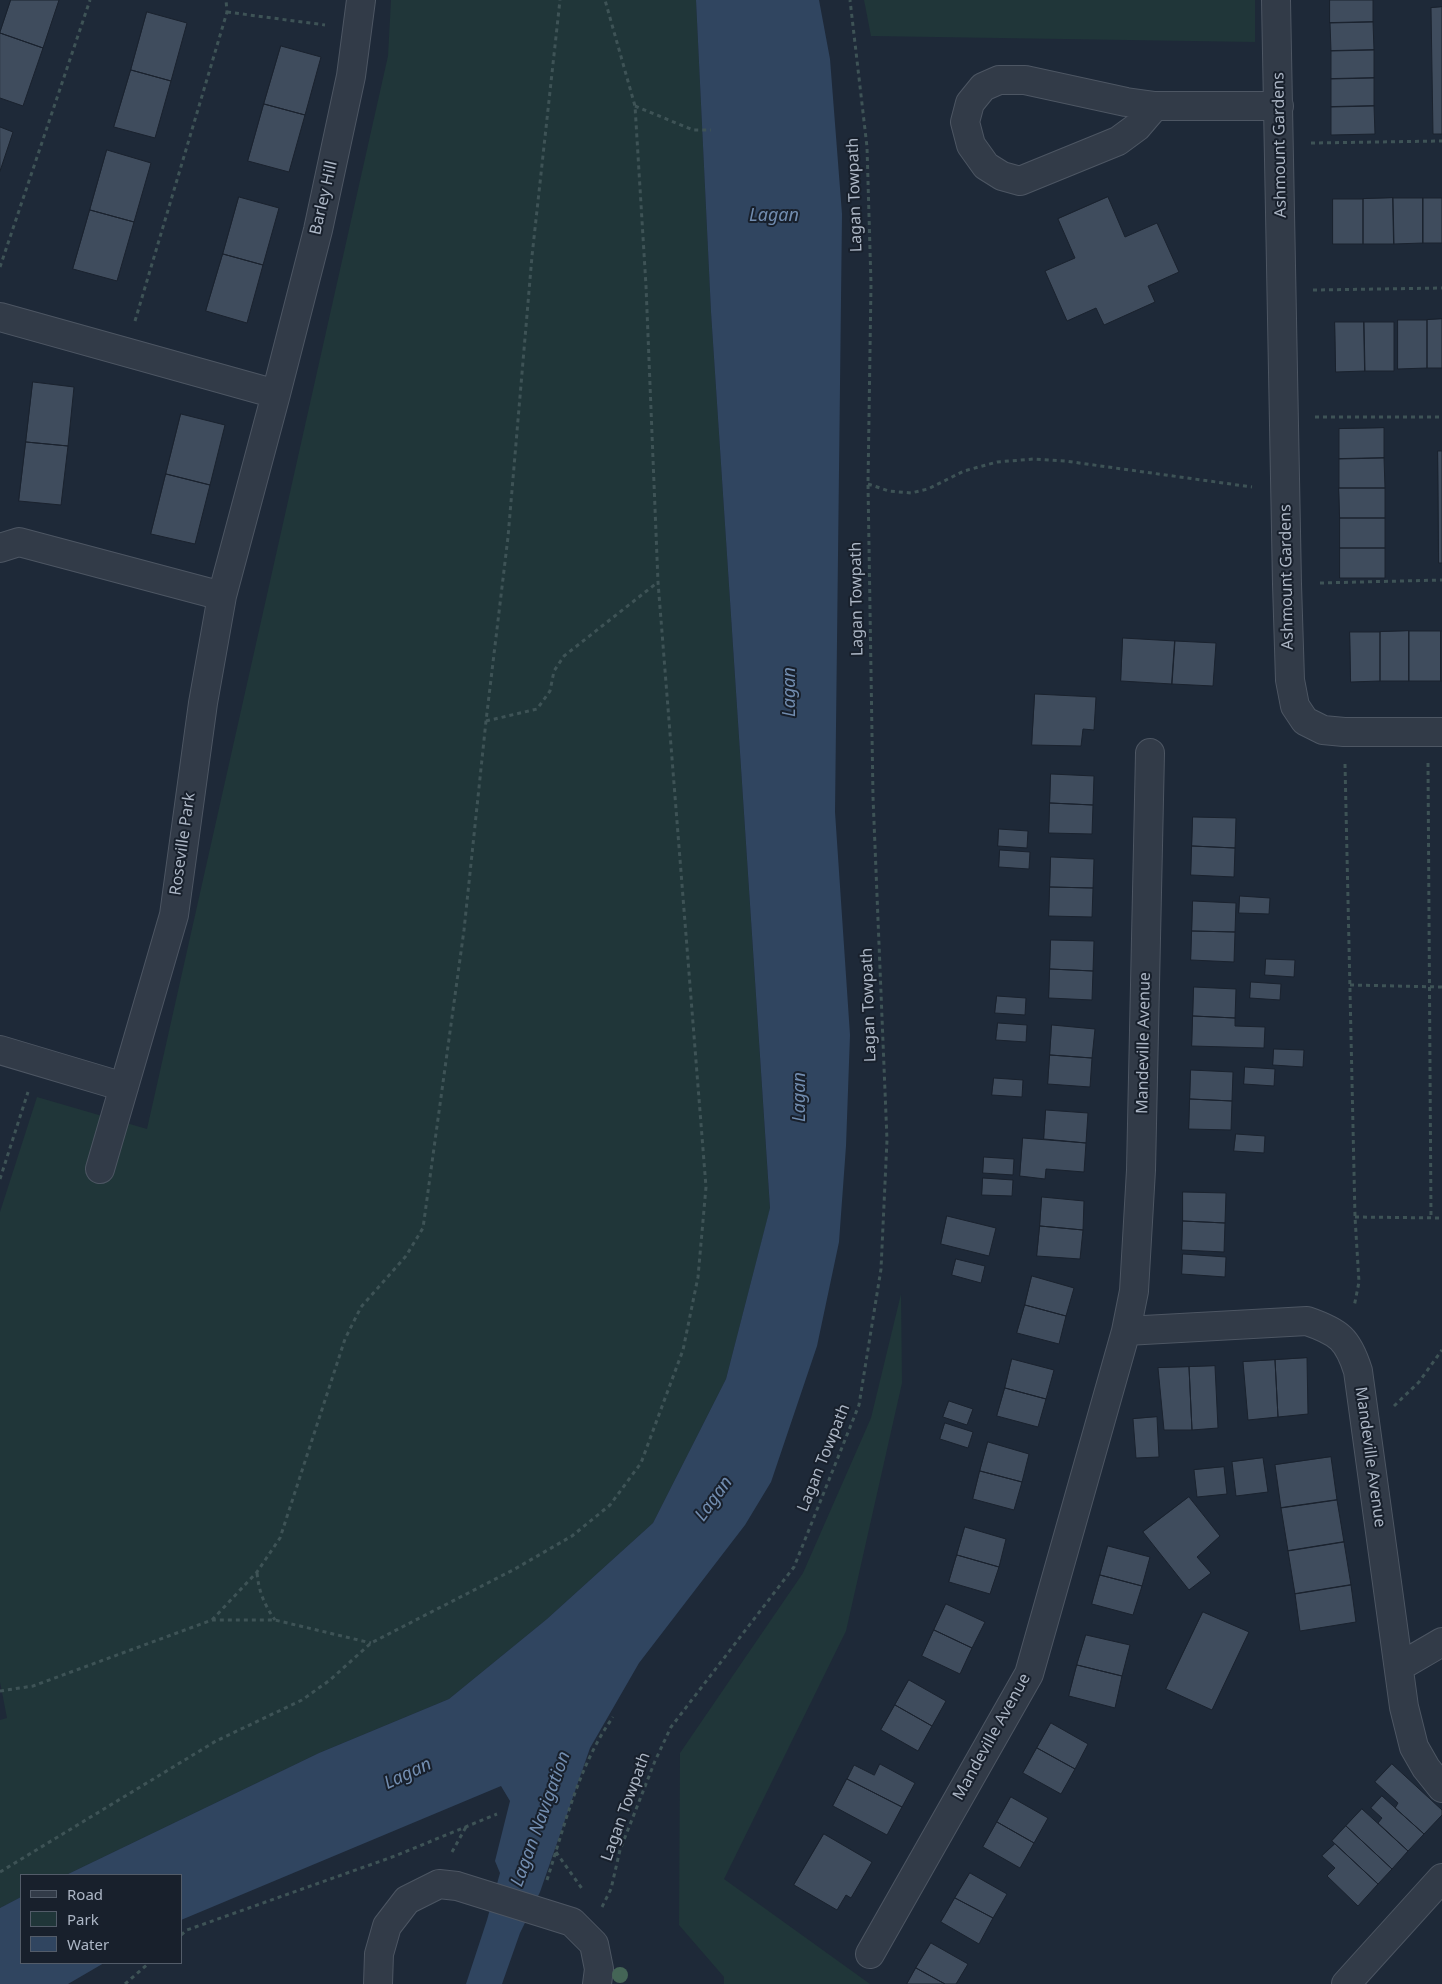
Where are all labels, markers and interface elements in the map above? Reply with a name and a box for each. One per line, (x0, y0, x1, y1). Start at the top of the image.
street label: Ashmount Gardens (1269, 72, 1291, 218)
street label: Lagan Towpath (843, 137, 867, 253)
street label: Barley Hill (306, 159, 342, 237)
water label: Lagan (749, 205, 799, 227)
street label: Ashmount Gardens (1276, 504, 1298, 650)
street label: Lagan Towpath (846, 542, 868, 656)
water label: Lagan (779, 667, 801, 717)
street label: Roseville Park (166, 791, 200, 897)
street label: Lagan Towpath (857, 947, 881, 1063)
street label: Mandeville Avenue (1133, 972, 1155, 1114)
water label: Lagan (789, 1072, 811, 1122)
street label: Mandeville Avenue (1351, 1385, 1389, 1529)
street label: Lagan Towpath (794, 1401, 854, 1515)
water label: Lagan (691, 1472, 737, 1526)
street label: Mandeville Avenue (949, 1670, 1035, 1804)
water label: Lagan Navigation (506, 1748, 576, 1890)
street label: Lagan Towpath (597, 1750, 655, 1864)
water label: Lagan (381, 1754, 435, 1794)
legend (20, 1874, 182, 1964)
text: Road (67, 1884, 103, 1904)
text: Park (67, 1909, 99, 1929)
text: Water (67, 1934, 109, 1954)

